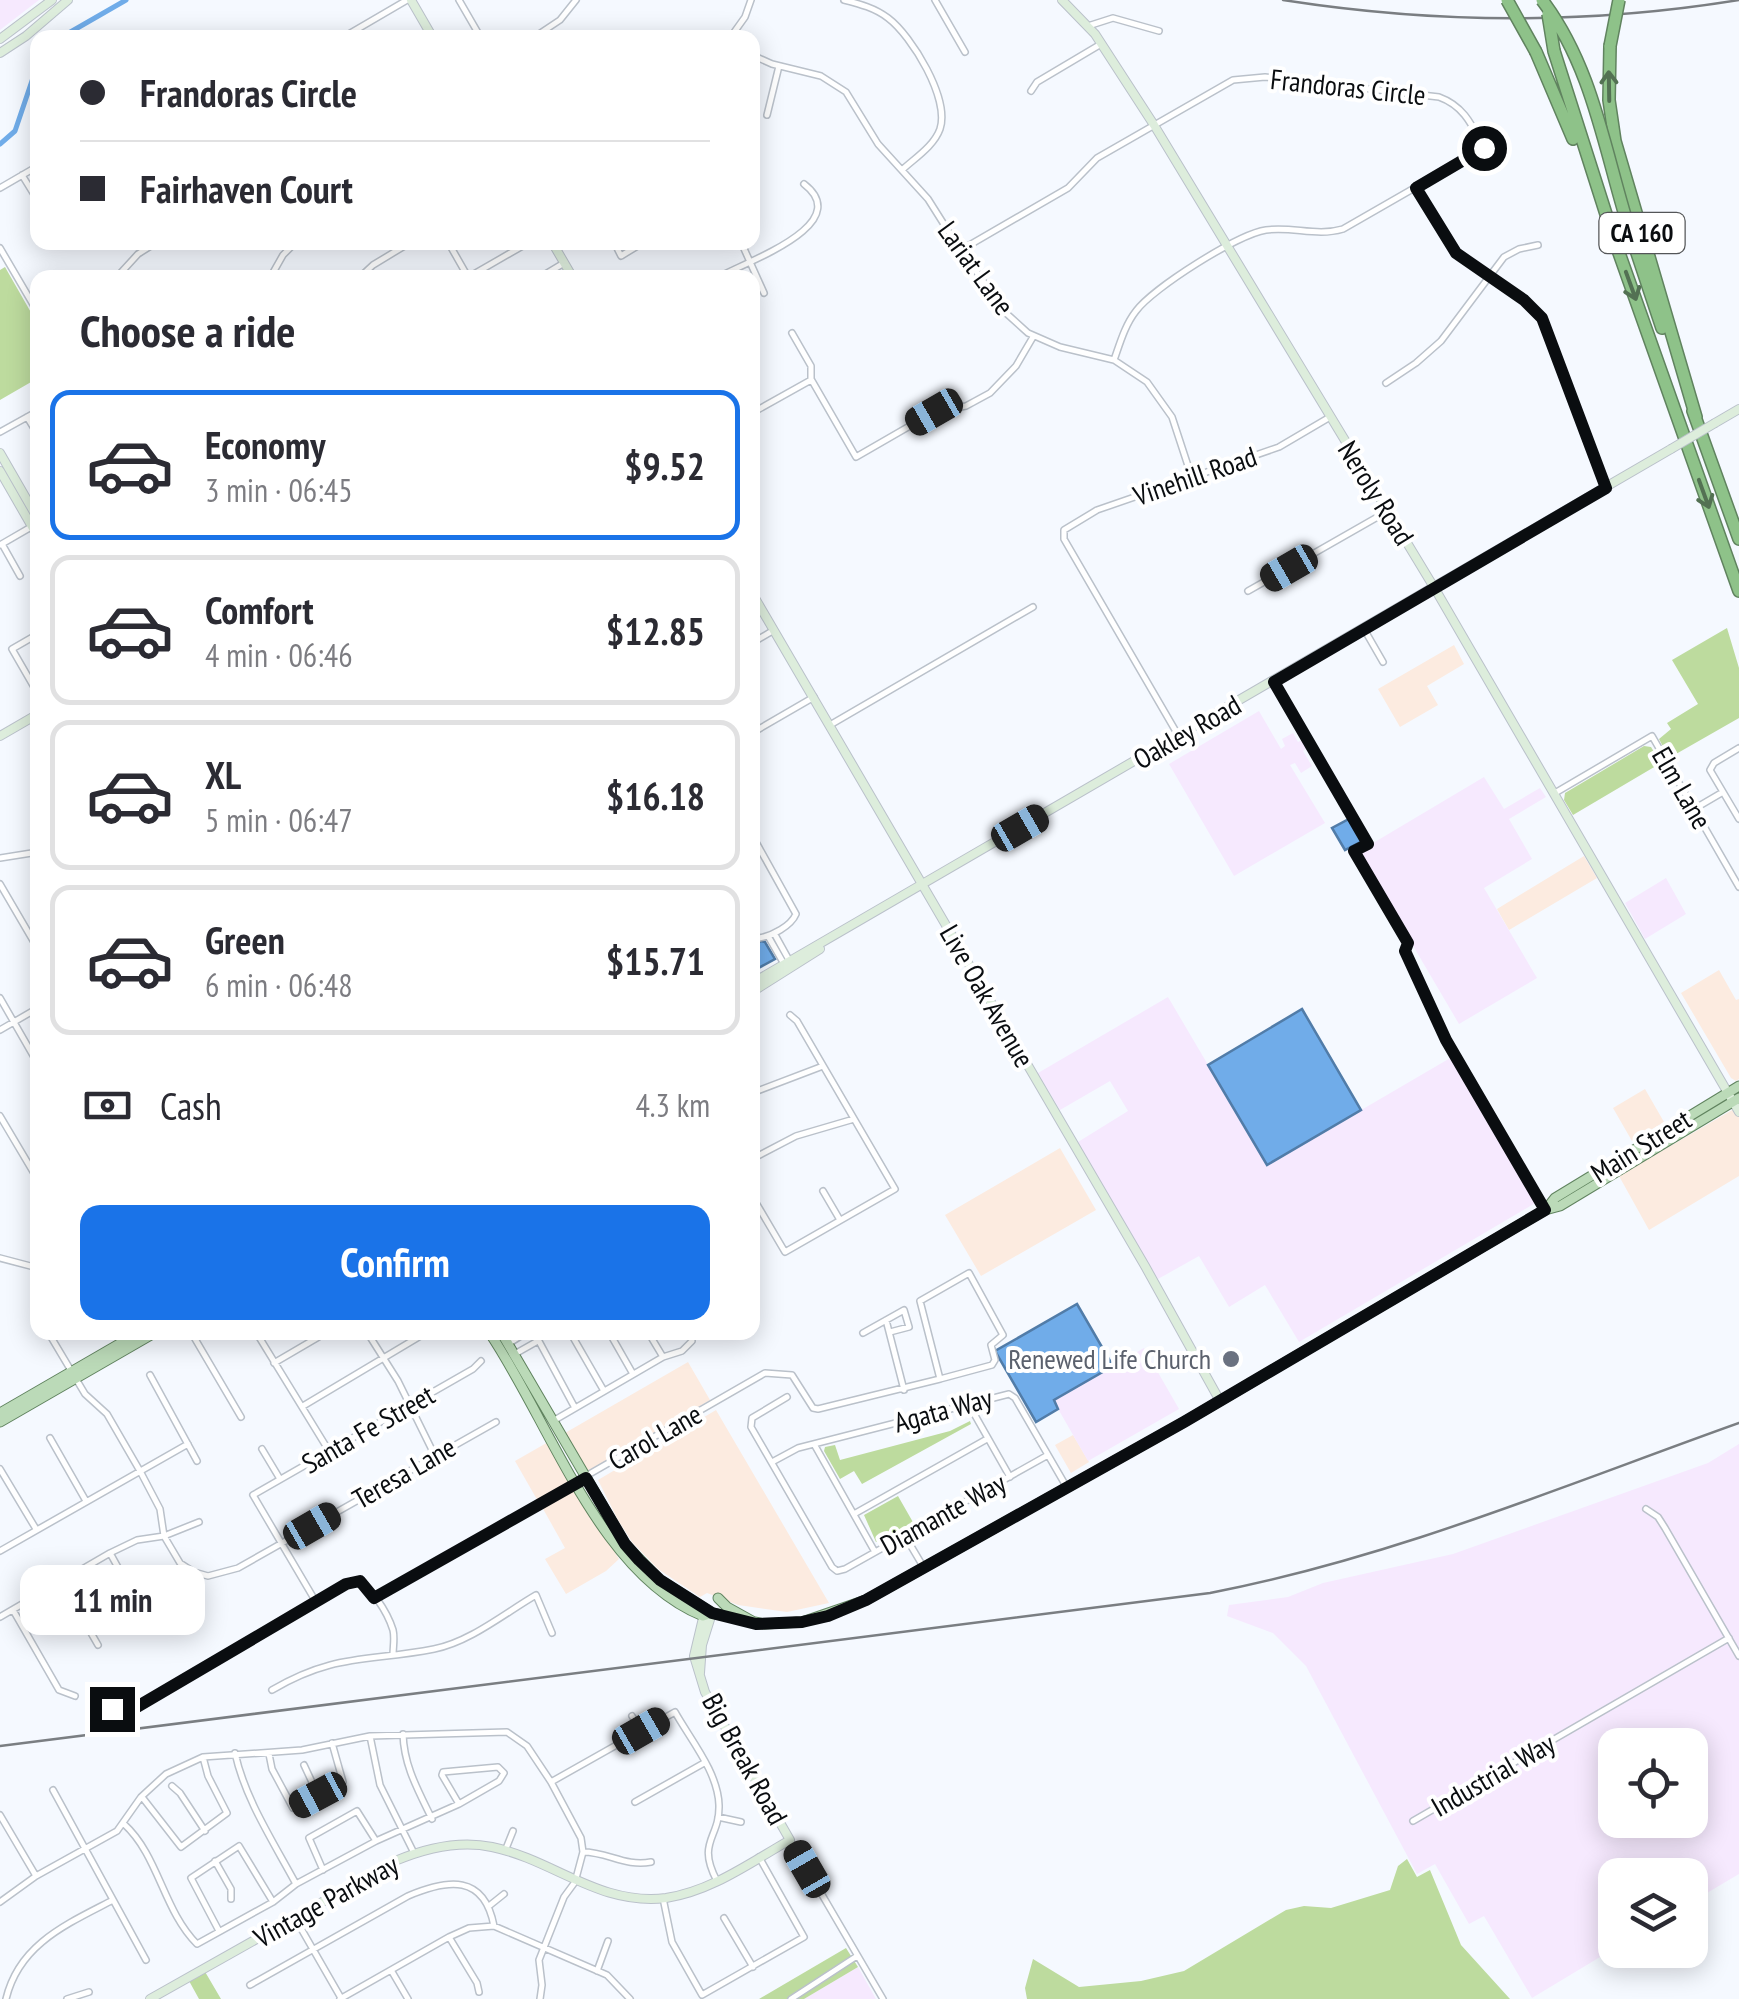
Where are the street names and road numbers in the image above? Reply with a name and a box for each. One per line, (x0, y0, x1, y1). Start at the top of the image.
street label: Frandoras Circle (1269, 60, 1427, 113)
street label: Lariat Lane (930, 213, 1023, 322)
road number: CA 160 (1600, 213, 1684, 253)
street label: Neroly Road (1330, 434, 1423, 552)
street label: Vinehill Road (1127, 437, 1261, 514)
street label: Oakley Road (1126, 686, 1247, 777)
street label: Elm Lane (1644, 740, 1721, 836)
street label: Live Oak Avenue (932, 918, 1043, 1074)
street label: Main Street (1584, 1100, 1698, 1191)
street label: Santa Fe Street (295, 1376, 441, 1481)
street label: Agata Way (890, 1379, 997, 1440)
street label: Carol Lane (601, 1395, 708, 1478)
street label: Teresa Lane (345, 1428, 462, 1517)
street label: Diamante Way (874, 1464, 1012, 1563)
street label: Big Break Road (694, 1686, 797, 1831)
street label: Industrial Way (1424, 1724, 1562, 1825)
street label: Vintage Parkway (246, 1845, 405, 1956)

